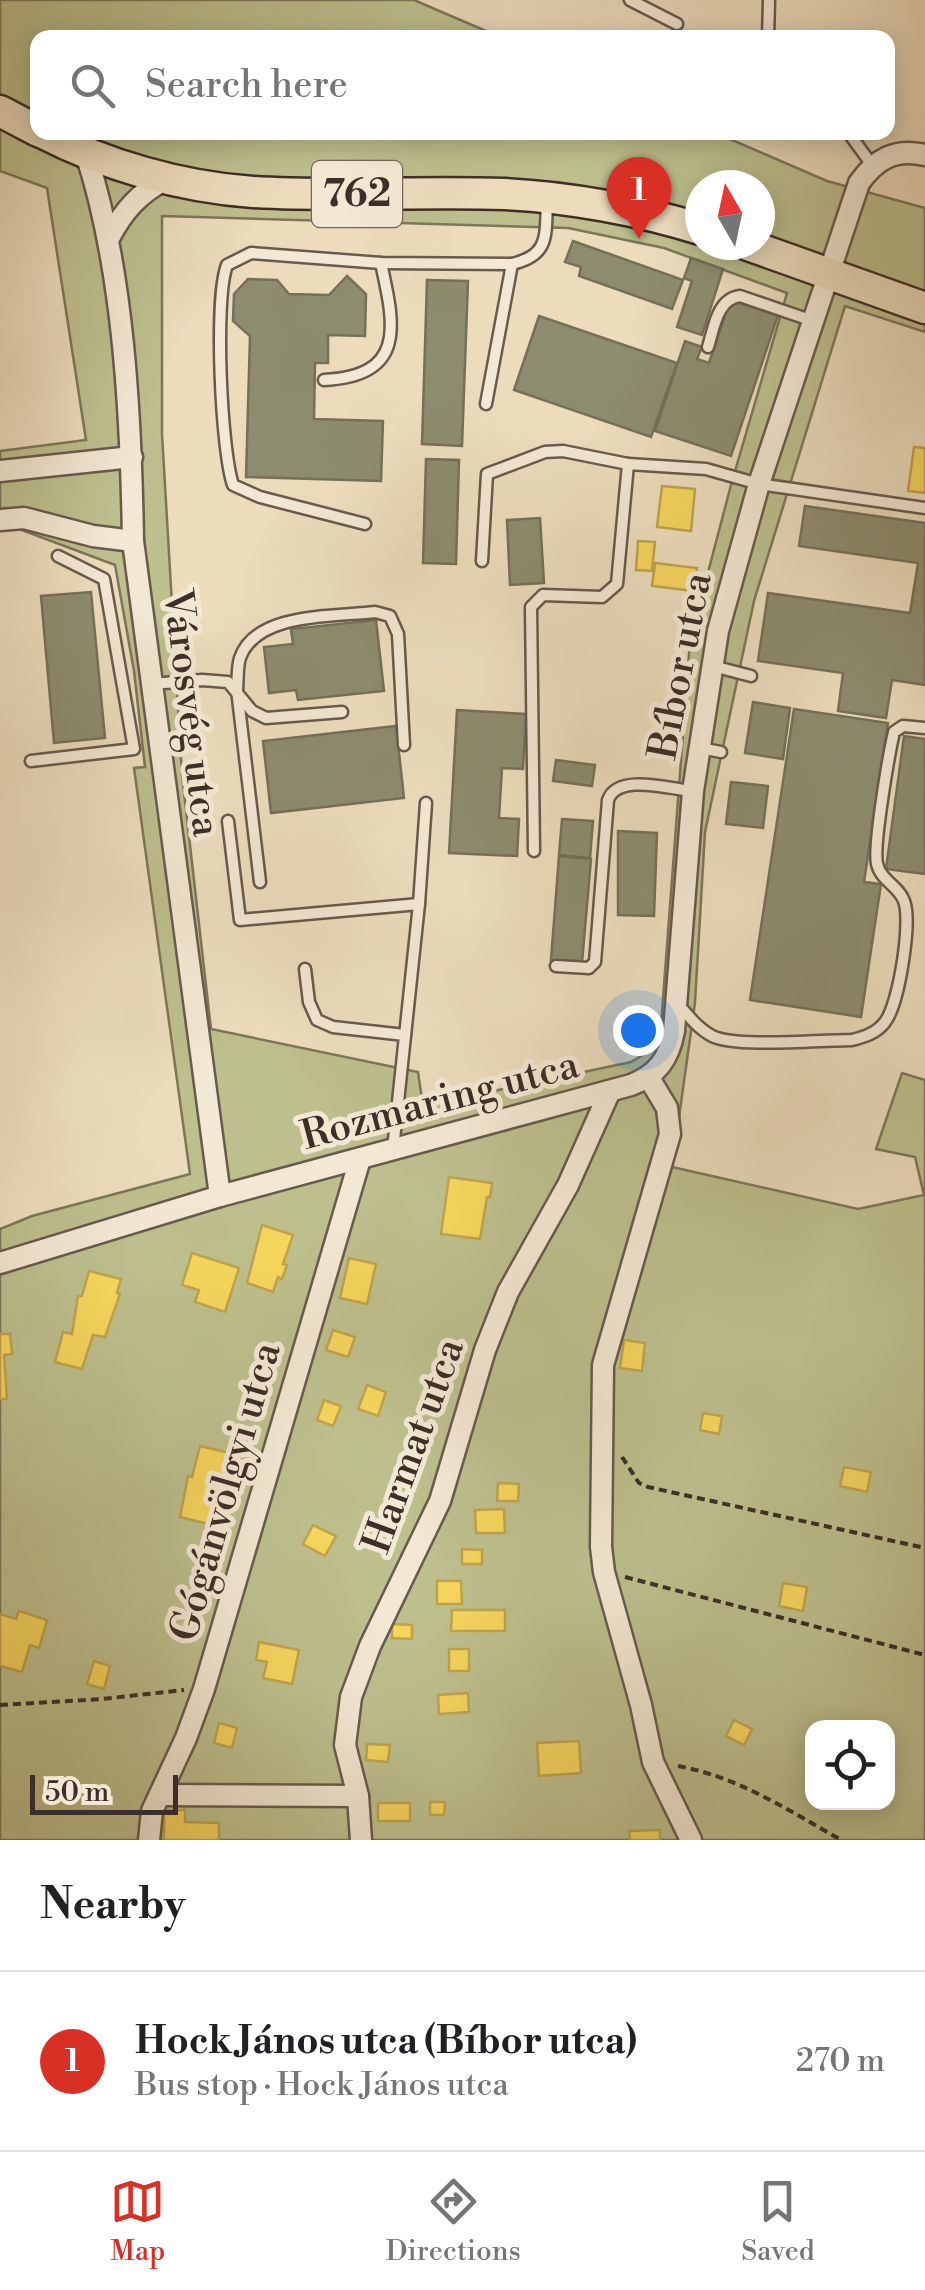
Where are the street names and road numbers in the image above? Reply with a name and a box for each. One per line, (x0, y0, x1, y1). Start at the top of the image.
road number: 762 (312, 161, 402, 227)
street label: Bíbor utca (638, 568, 724, 765)
street label: Városvég utca (150, 586, 231, 840)
street label: Rozmaring utca (296, 1040, 585, 1163)
street label: Harmat utca (352, 1331, 476, 1560)
street label: Gógánvölgyi utca (159, 1336, 294, 1647)

